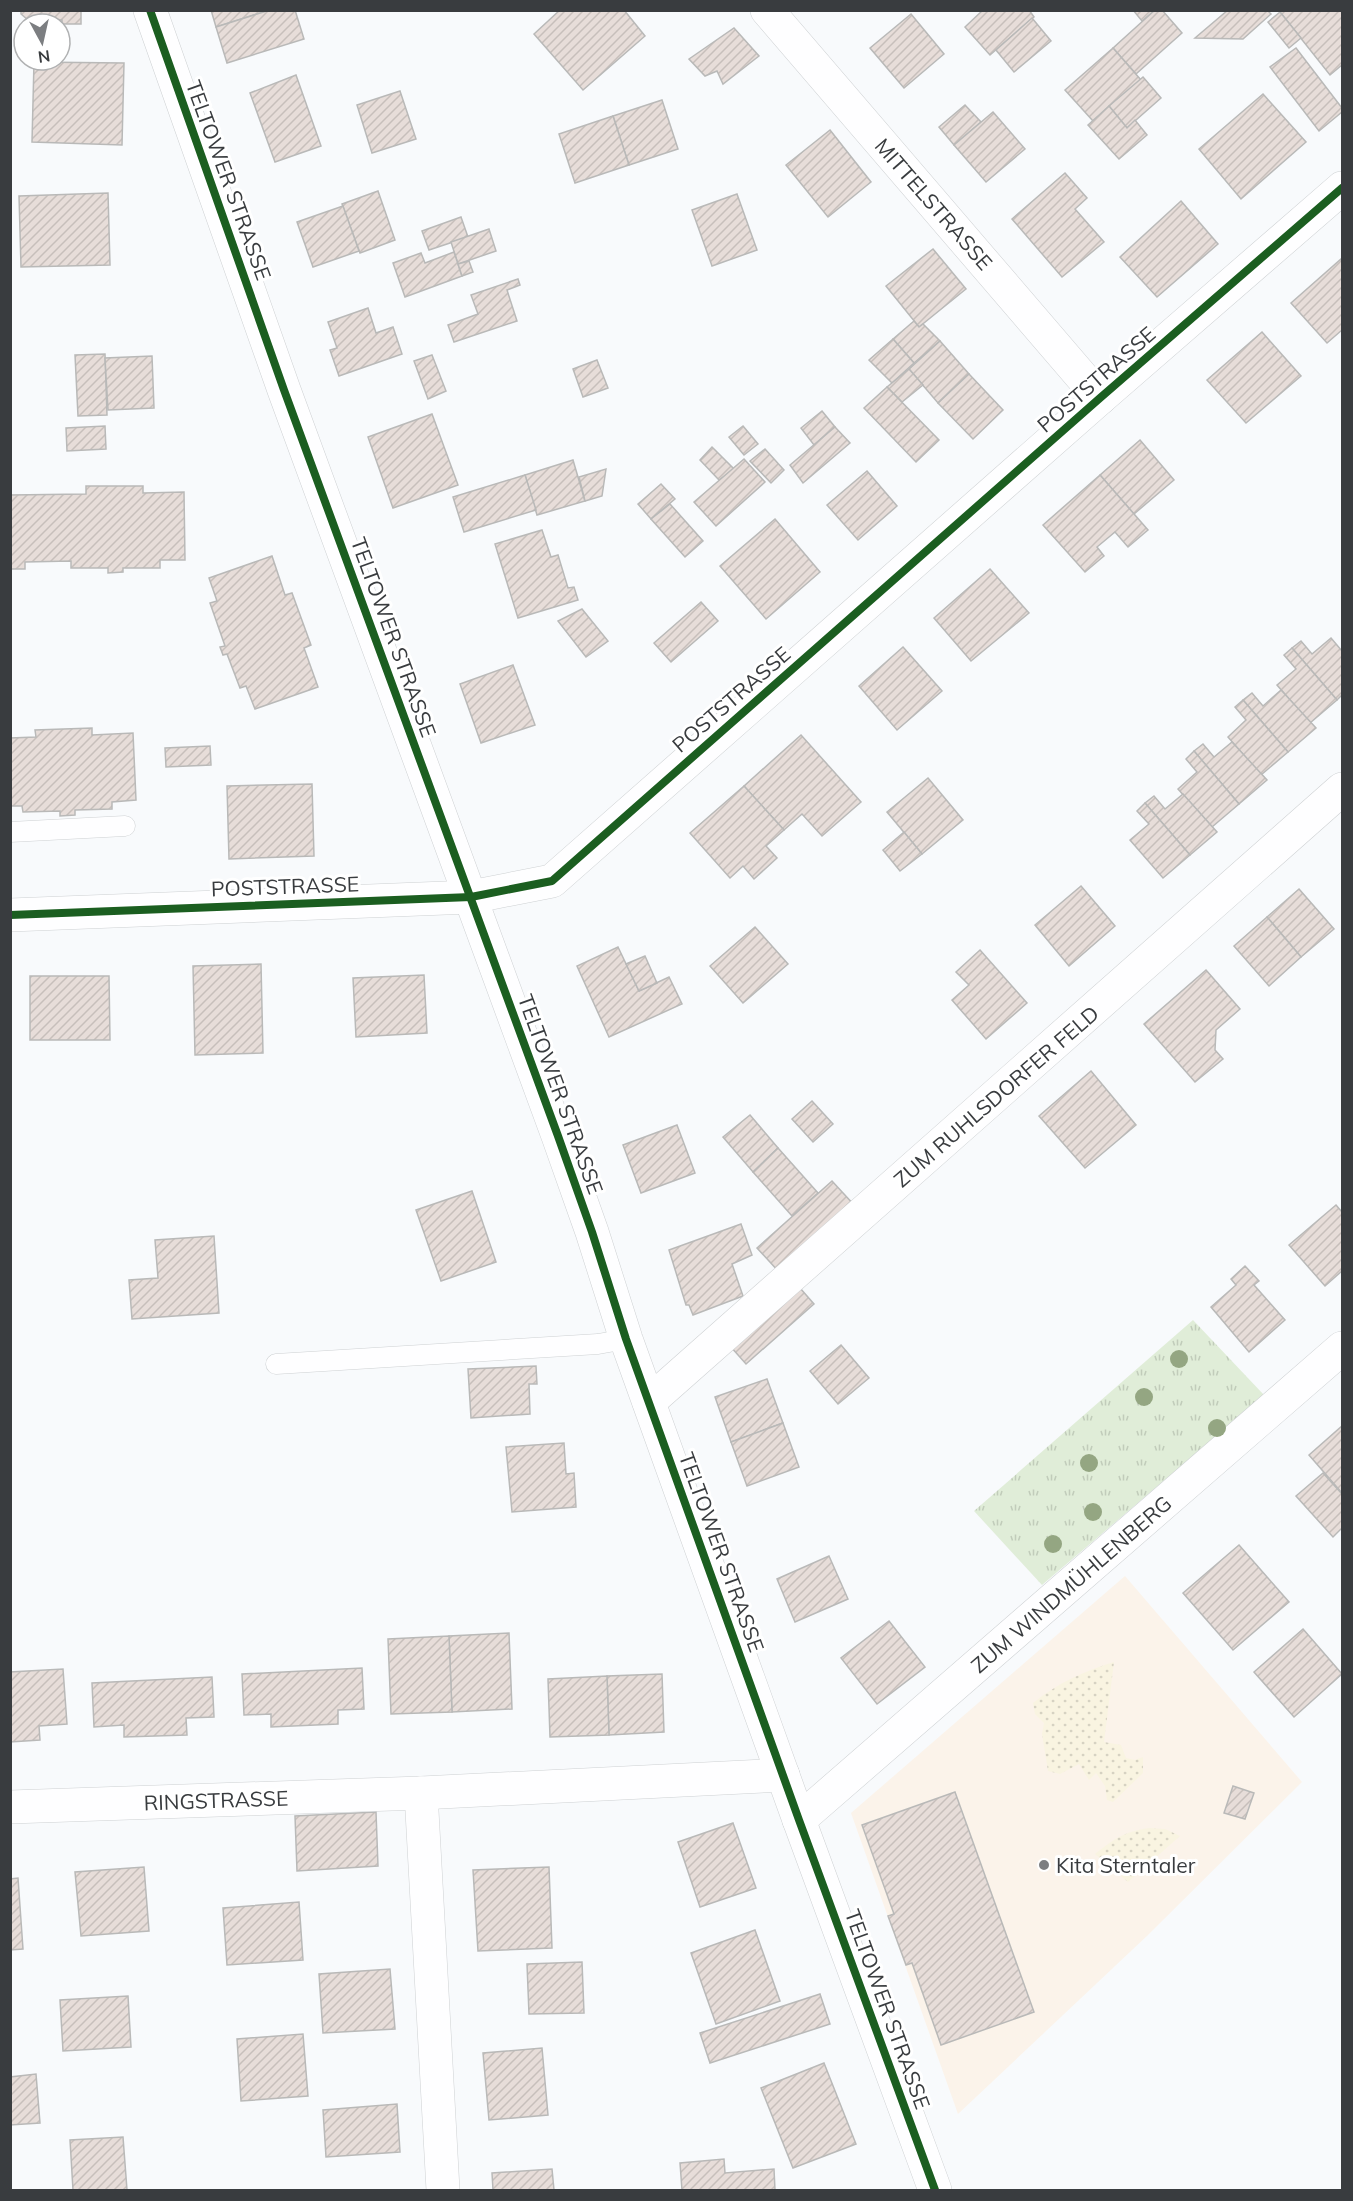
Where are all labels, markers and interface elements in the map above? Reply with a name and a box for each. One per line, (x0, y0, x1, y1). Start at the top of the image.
north arrow (12, 12, 72, 72)
text: N (37, 46, 51, 68)
street label: TELTOWER STRASSE (181, 77, 277, 283)
street label: MITTELSTRASSE (870, 133, 998, 275)
street label: POSTSTRASSE (1032, 321, 1160, 437)
street label: TELTOWER STRASSE (346, 534, 442, 740)
street label: POSTSTRASSE (667, 641, 795, 757)
street label: POSTSTRASSE (210, 870, 360, 902)
street label: TELTOWER STRASSE (513, 991, 609, 1197)
street label: ZUM RUHLSDORFER FELD (888, 1000, 1104, 1192)
street label: TELTOWER STRASSE (674, 1449, 770, 1655)
street label: ZUM WINDMÜHLENBERG (966, 1490, 1176, 1678)
street label: RINGSTRASSE (143, 1784, 289, 1816)
place label: Kita Sterntaler (1056, 1852, 1196, 1878)
marker: Kita Sterntaler (1037, 1858, 1051, 1872)
street label: TELTOWER STRASSE (840, 1906, 936, 2112)

